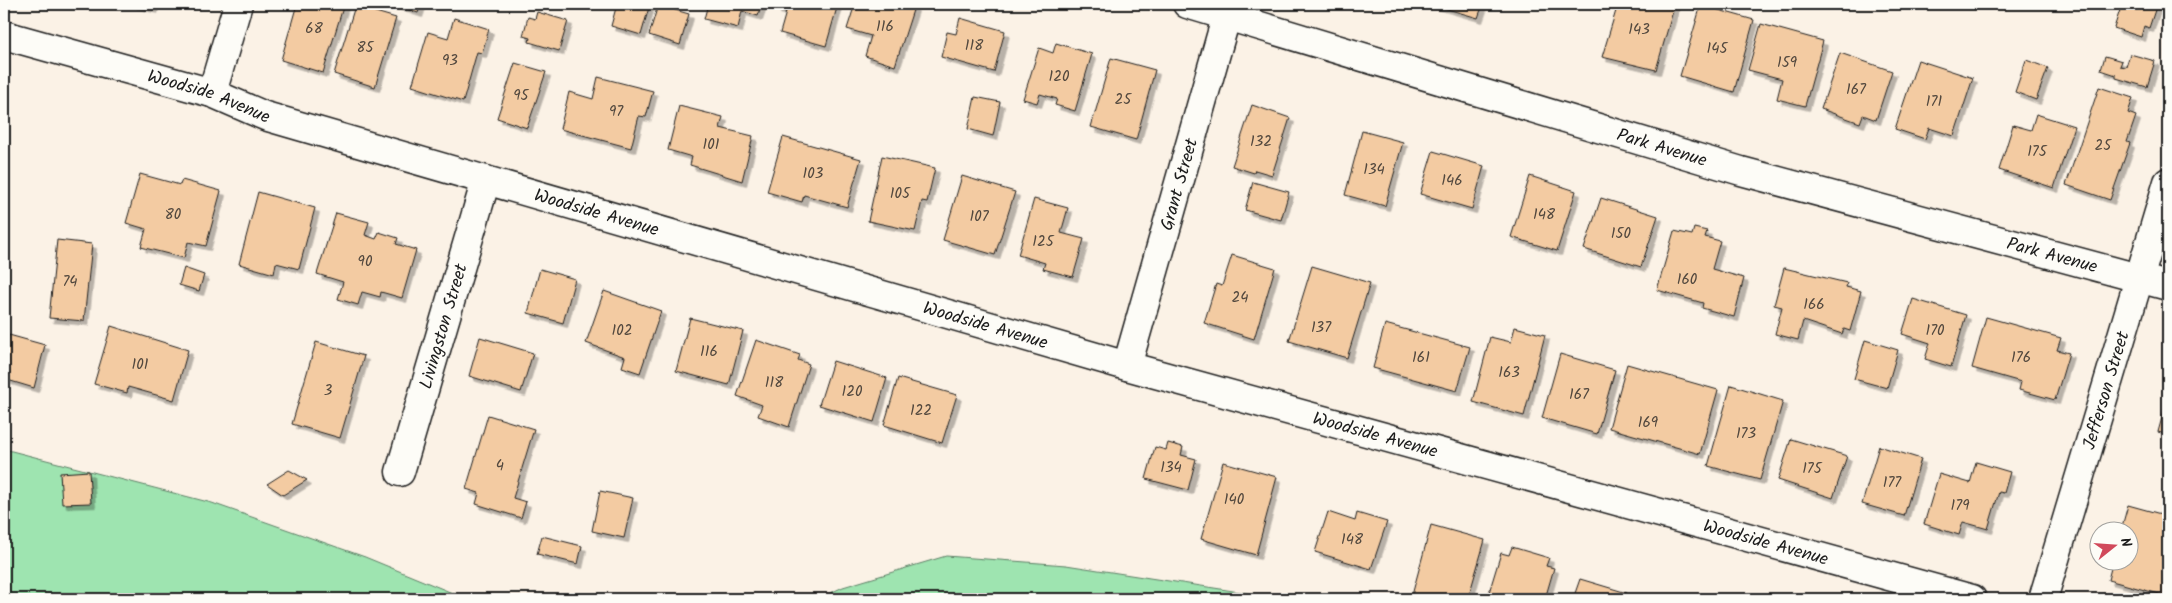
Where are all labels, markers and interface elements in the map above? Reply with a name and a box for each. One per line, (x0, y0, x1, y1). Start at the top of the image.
house number: 116 (876, 15, 894, 39)
house number: 68 (305, 17, 324, 41)
house number: 143 (1628, 18, 1650, 42)
house number: 118 (965, 34, 984, 58)
house number: 85 (356, 36, 374, 60)
house number: 145 (1706, 37, 1728, 61)
house number: 93 (442, 49, 458, 73)
house number: 159 (1777, 51, 1798, 75)
street label: Woodside Avenue (144, 63, 273, 133)
house number: 120 (1049, 65, 1070, 89)
house number: 167 (1846, 78, 1867, 102)
house number: 95 (513, 84, 530, 108)
house number: 25 (1115, 88, 1132, 112)
house number: 171 (1926, 90, 1942, 114)
house number: 97 (609, 100, 624, 124)
street label: Park Avenue (1613, 121, 1710, 176)
house number: 132 (1250, 130, 1272, 154)
house number: 101 (703, 133, 720, 157)
street label: Grant Street (1153, 134, 1207, 234)
house number: 25 (2095, 134, 2112, 158)
house number: 175 (2027, 140, 2048, 164)
house number: 134 (1363, 158, 1385, 182)
house number: 103 (803, 162, 824, 186)
house number: 146 (1441, 169, 1463, 193)
street label: Woodside Avenue (530, 182, 662, 245)
house number: 105 (890, 182, 911, 206)
house number: 80 (165, 203, 182, 227)
house number: 148 (1533, 203, 1556, 227)
house number: 107 (969, 205, 990, 229)
house number: 150 (1611, 222, 1632, 246)
house number: 125 (1032, 230, 1055, 254)
street label: Park Avenue (2003, 230, 2101, 282)
house number: 90 (358, 250, 373, 274)
street label: Livingston Street (412, 259, 477, 393)
house number: 160 (1677, 268, 1698, 292)
house number: 74 (62, 270, 78, 294)
house number: 24 (1232, 286, 1248, 310)
house number: 166 (1803, 293, 1825, 317)
street label: Woodside Avenue (919, 295, 1051, 358)
house number: 137 (1311, 316, 1332, 340)
house number: 102 (612, 319, 632, 343)
house number: 170 (1925, 319, 1945, 343)
street label: Jefferson Street (2076, 327, 2139, 453)
house number: 116 (700, 340, 718, 364)
house number: 161 (1412, 346, 1430, 370)
house number: 176 (2011, 346, 2031, 370)
house number: 101 (132, 353, 149, 377)
house number: 163 (1498, 361, 1520, 385)
house number: 118 (765, 371, 784, 395)
house number: 3 (324, 379, 333, 403)
house number: 120 (842, 380, 863, 404)
house number: 167 (1569, 383, 1590, 407)
house number: 122 (910, 399, 932, 423)
street label: Woodside Avenue (1309, 405, 1441, 467)
house number: 169 (1638, 411, 1659, 435)
house number: 173 (1736, 422, 1757, 446)
house number: 4 (496, 454, 504, 478)
house number: 134 (1160, 456, 1182, 480)
house number: 175 (1802, 457, 1823, 481)
house number: 177 (1883, 471, 1902, 495)
house number: 140 (1224, 488, 1245, 512)
house number: 179 (1951, 494, 1970, 518)
street label: Woodside Avenue (1700, 513, 1831, 575)
north arrow (2090, 520, 2140, 570)
house number: 148 (1341, 528, 1364, 552)
text: N (2114, 535, 2137, 550)

